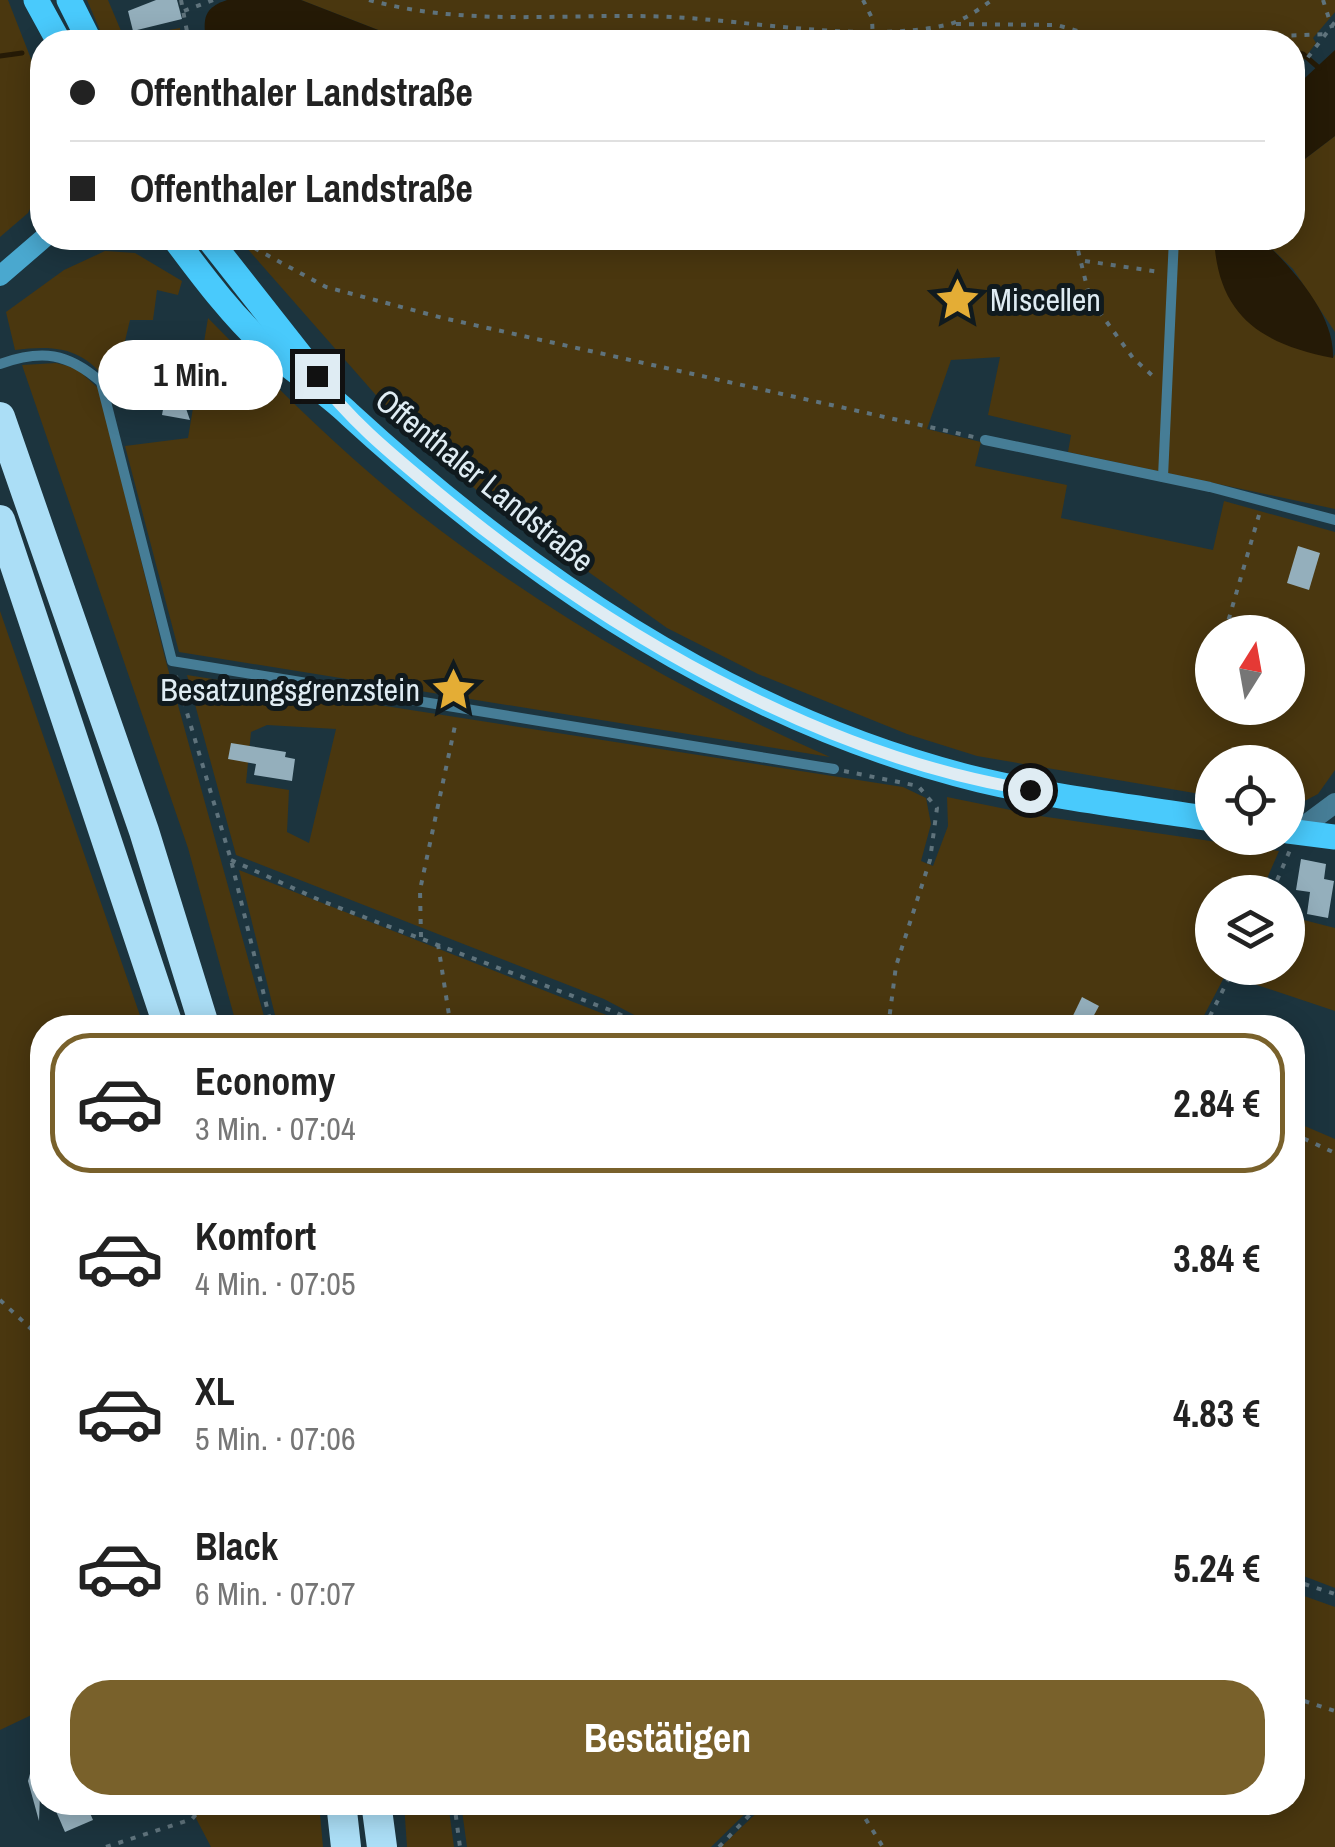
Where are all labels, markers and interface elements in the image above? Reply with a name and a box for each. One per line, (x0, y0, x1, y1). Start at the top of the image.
text: Offenthaler Landstraße (130, 67, 473, 118)
text: Offenthaler Landstraße (130, 163, 473, 214)
place icon: Miscellen (933, 275, 981, 323)
place label: Miscellen (990, 278, 1101, 321)
callout: 1 Min. (97, 341, 282, 411)
text: 1 Min. (153, 353, 228, 396)
route end (295, 354, 340, 399)
street label: Offenthaler Landstraße (367, 379, 603, 581)
north arrow (1195, 615, 1305, 725)
map controls (1195, 615, 1305, 985)
place icon: Besatzungsgrenzstein (429, 665, 477, 713)
place label: Besatzungsgrenzstein (160, 668, 420, 711)
button: locate (1195, 745, 1305, 855)
route start (1008, 768, 1053, 813)
button: layers (1195, 875, 1305, 985)
text: Economy (195, 1056, 335, 1107)
icon: car (75, 1058, 165, 1148)
text: 2.84 € (1173, 1078, 1260, 1129)
text: 3 Min. · 07:04 (195, 1107, 355, 1150)
text: Komfort (195, 1211, 316, 1262)
icon: car (75, 1213, 165, 1303)
text: 3.84 € (1173, 1233, 1260, 1284)
text: 4 Min. · 07:05 (195, 1262, 355, 1305)
text: XL (195, 1366, 235, 1417)
icon: car (75, 1368, 165, 1458)
text: 4.83 € (1173, 1388, 1260, 1439)
text: 5 Min. · 07:06 (195, 1417, 355, 1460)
text: Black (195, 1521, 278, 1572)
icon: car (75, 1523, 165, 1613)
text: 5.24 € (1173, 1543, 1260, 1594)
text: 6 Min. · 07:07 (195, 1572, 355, 1615)
button: Bestätigen (70, 1680, 1265, 1795)

